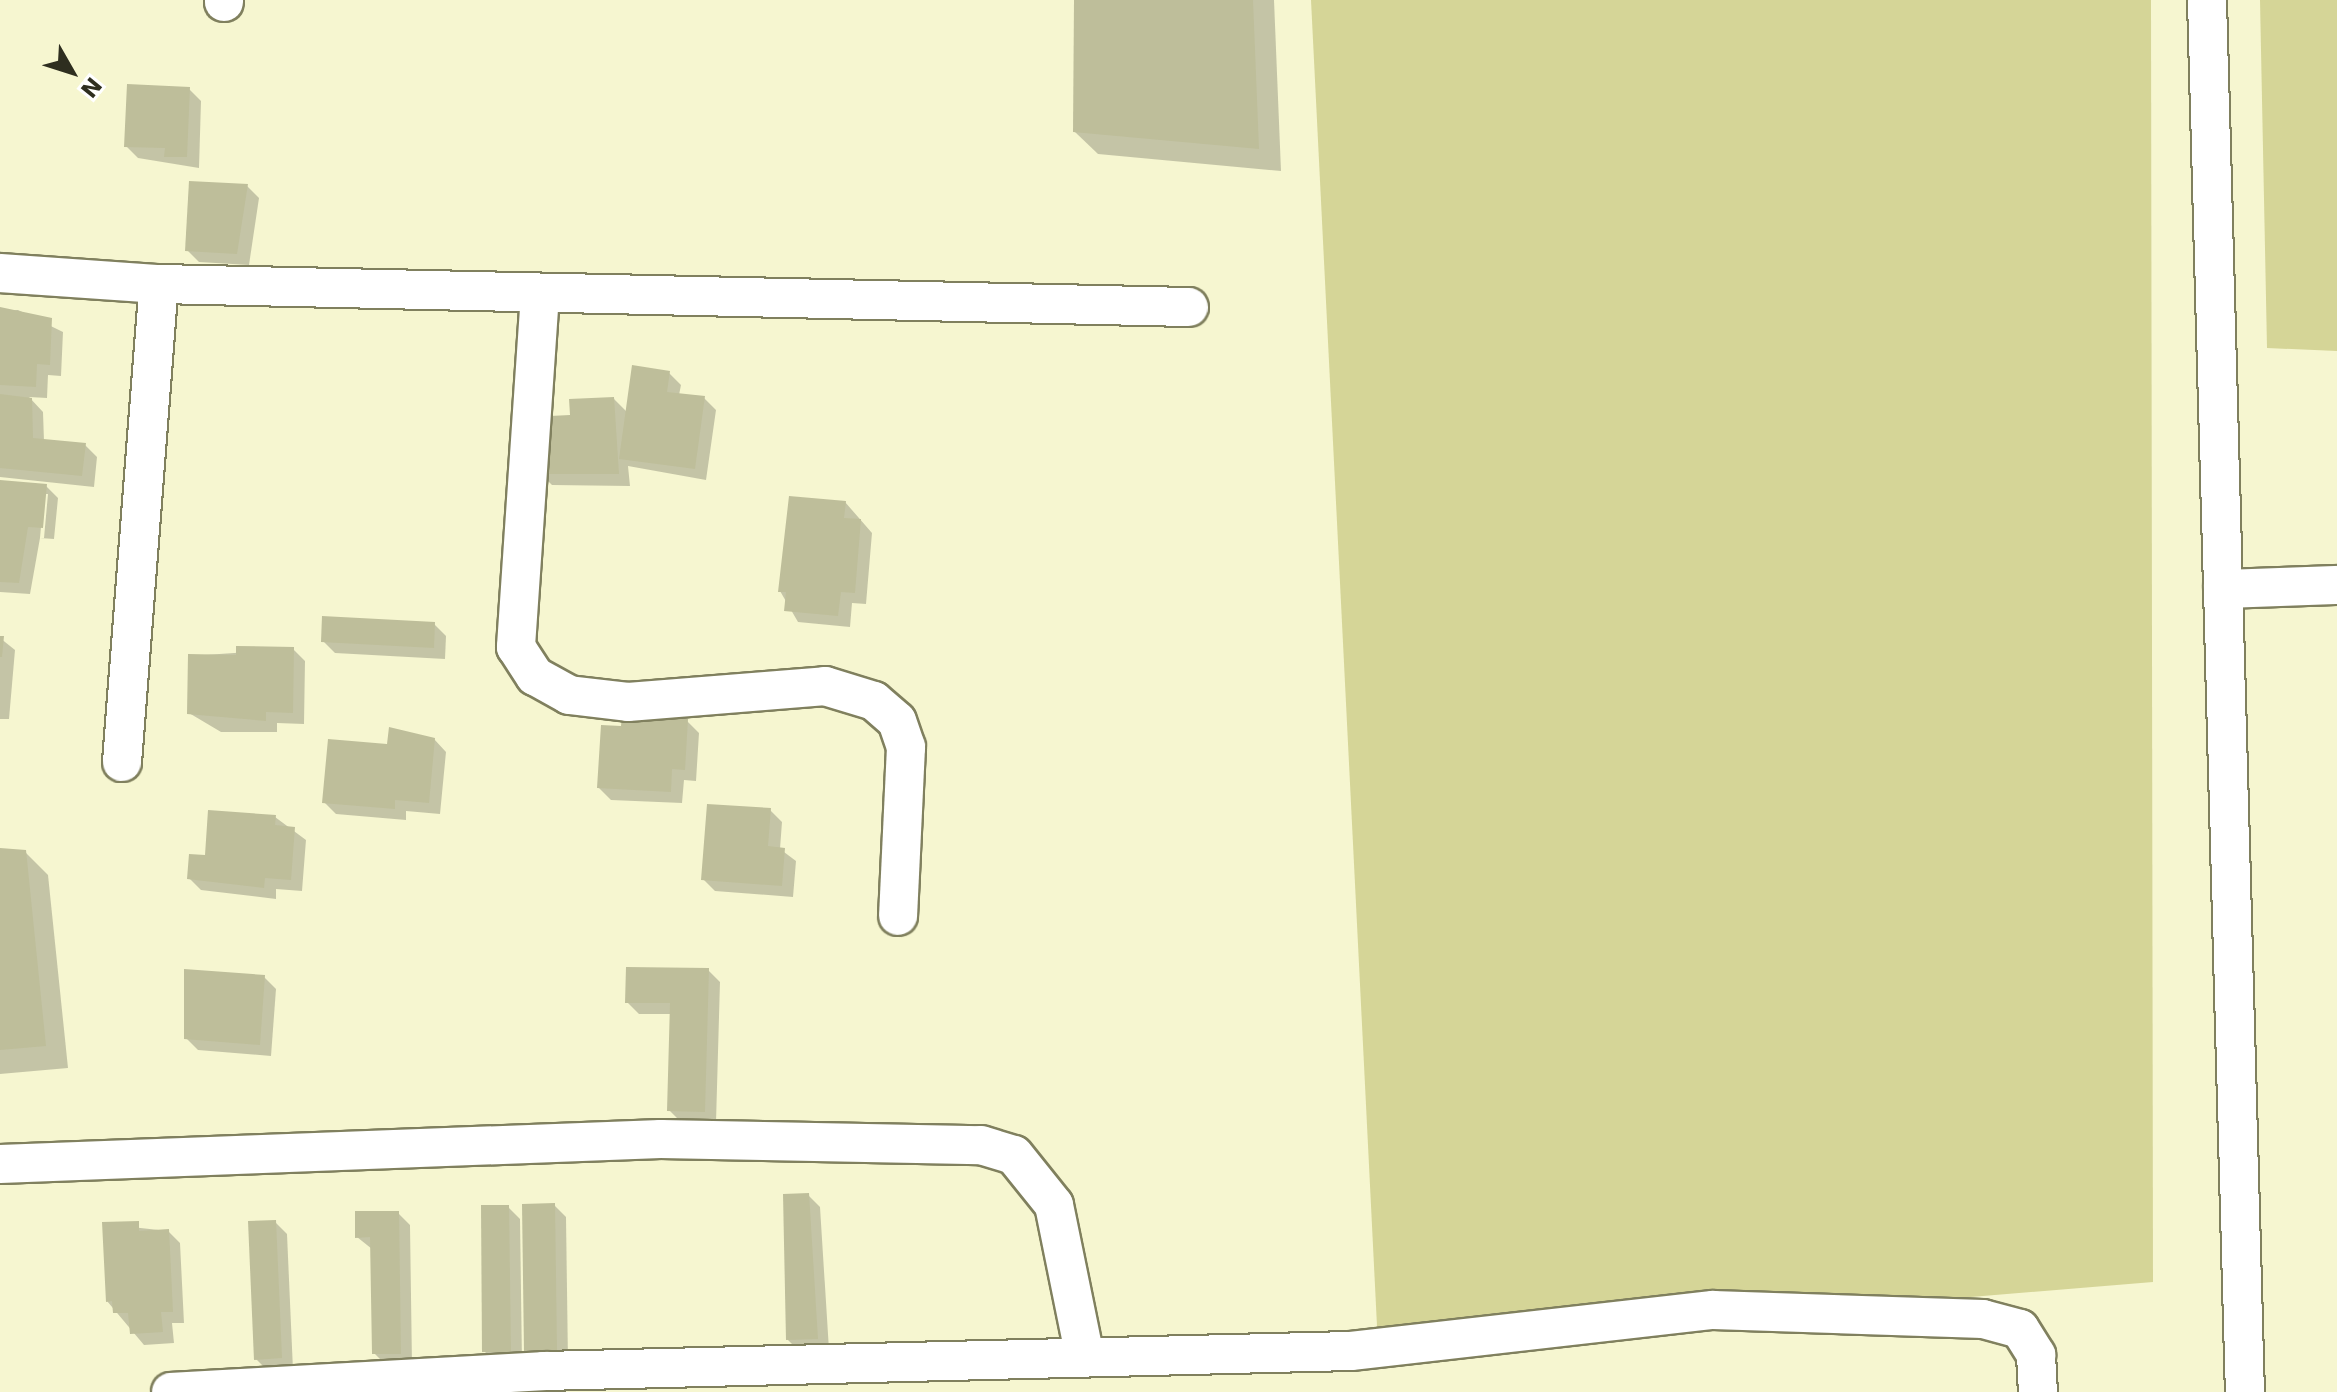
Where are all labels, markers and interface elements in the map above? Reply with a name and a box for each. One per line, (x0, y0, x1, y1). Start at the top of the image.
north arrow (32, 32, 112, 112)
text: N (76, 72, 107, 102)

